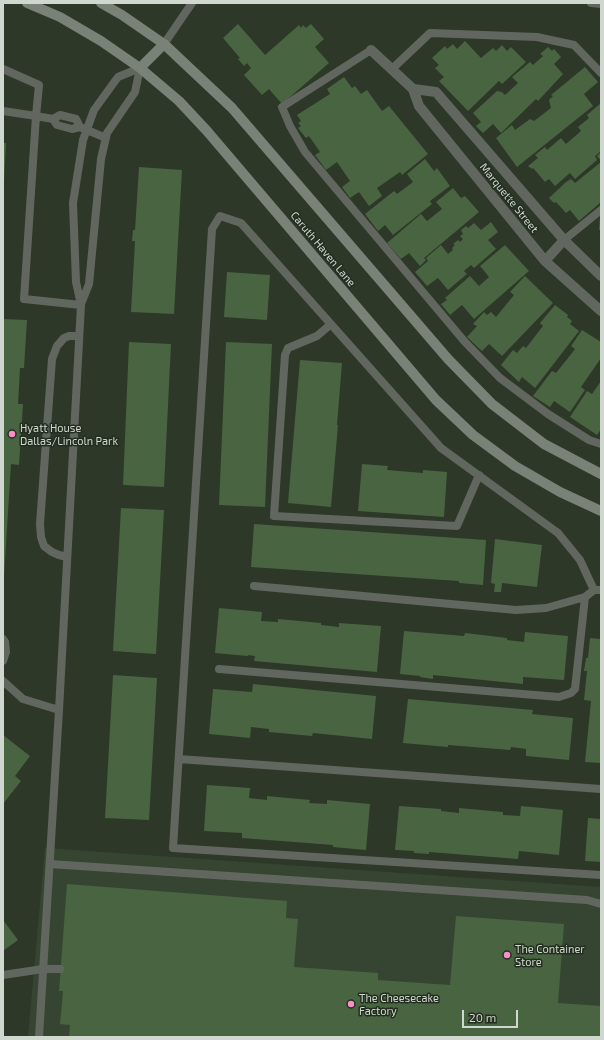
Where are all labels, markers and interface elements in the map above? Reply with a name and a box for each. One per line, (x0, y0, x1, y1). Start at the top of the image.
street label: Marquette Street (477, 161, 541, 235)
street label: Caruth Haven Lane (288, 209, 358, 289)
place label: Hyatt House Dallas/Lincoln Park (20, 421, 118, 447)
marker: Hyatt House Dallas/Lincoln Park (7, 429, 17, 439)
place label: The Container Store (515, 942, 585, 968)
marker: The Container Store (502, 950, 512, 960)
place label: The Cheesecake Factory (359, 991, 439, 1017)
marker: The Cheesecake Factory (346, 999, 356, 1009)
scale bar (464, 1002, 520, 1028)
text: 20 m (469, 1010, 496, 1024)

